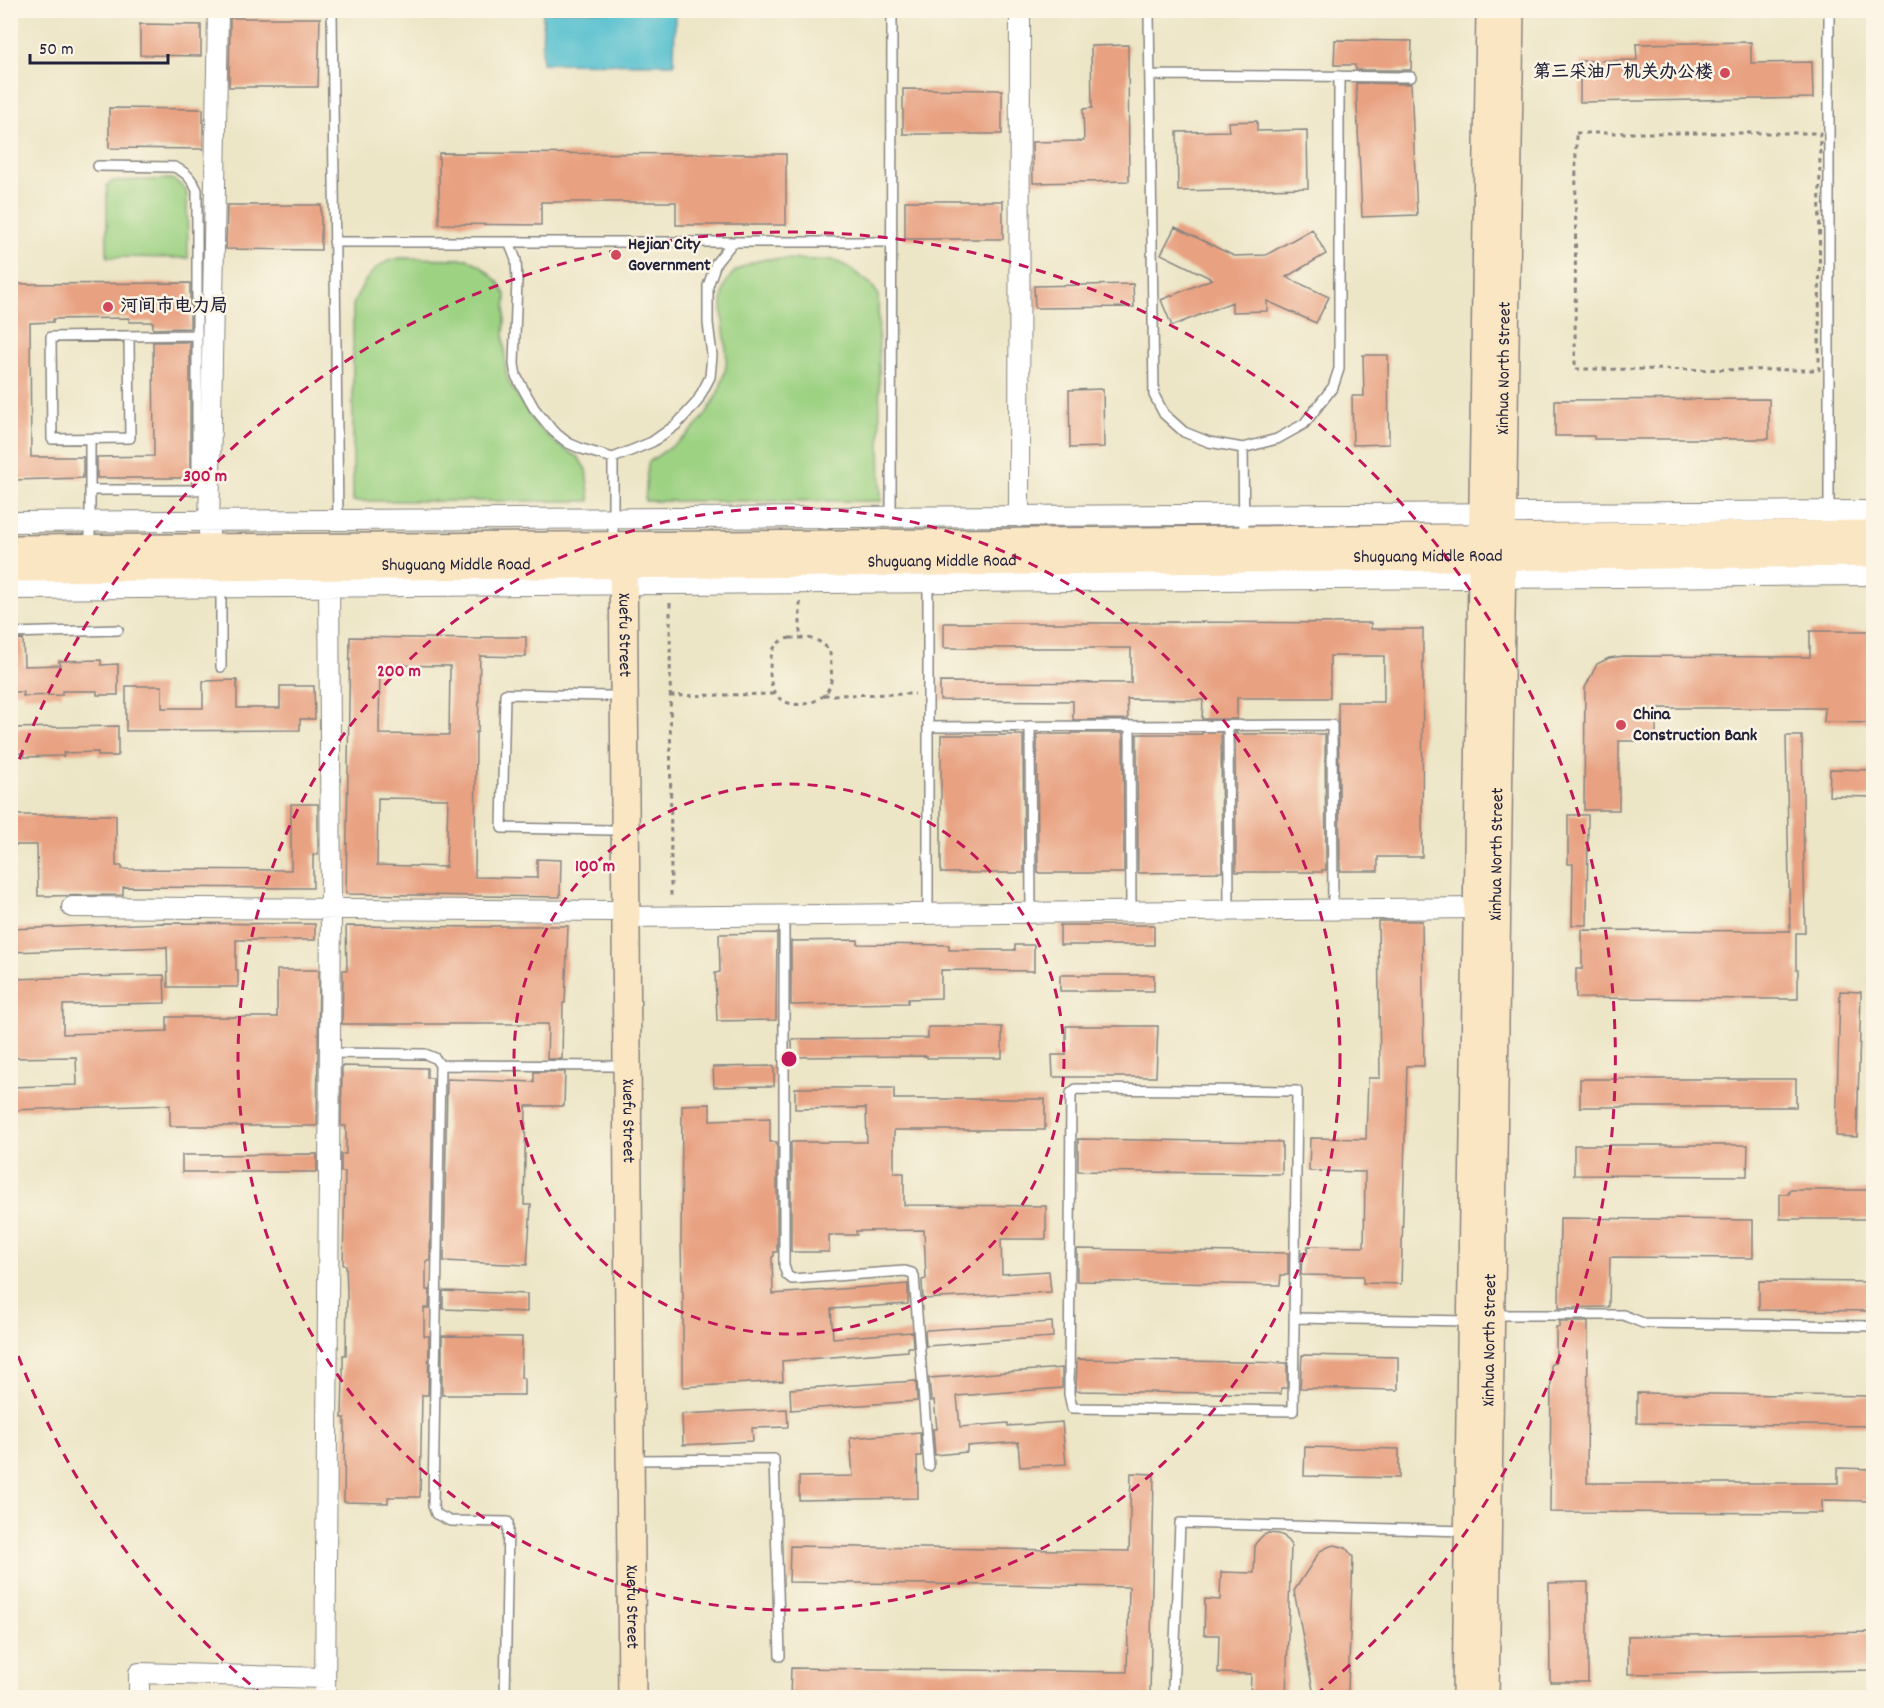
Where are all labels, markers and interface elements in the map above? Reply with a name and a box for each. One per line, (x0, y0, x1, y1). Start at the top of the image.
scale bar (30, 27, 168, 65)
text: 50 m (39, 38, 74, 63)
place label: 第三采油厂机关办公楼 (1533, 61, 1713, 86)
marker: 第三采油厂机关办公楼 (1718, 66, 1732, 80)
place label: Hejian City Government (628, 233, 711, 279)
marker: Hejian City Government (609, 248, 623, 262)
place label: 河间市电力局 (120, 295, 228, 320)
marker: 河间市电力局 (101, 300, 115, 314)
street label: Xinhua North Street (1491, 301, 1518, 435)
text: 300 m (183, 465, 227, 490)
street label: Shuguang Middle Road (1353, 544, 1503, 571)
street label: Shuguang Middle Road (867, 549, 1017, 575)
street label: Shuguang Middle Road (381, 553, 531, 578)
street label: Xuefu Street (611, 593, 637, 677)
text: 200 m (377, 660, 421, 685)
place label: China Construction Bank (1633, 703, 1758, 749)
marker: China Construction Bank (1614, 718, 1628, 732)
street label: Xinhua North Street (1484, 787, 1511, 921)
text: 100 m (575, 855, 615, 880)
centre of rings (779, 1049, 799, 1069)
street label: Xuefu Street (615, 1079, 640, 1163)
street label: Xinhua North Street (1477, 1273, 1504, 1407)
street label: Xuefu Street (618, 1565, 644, 1649)

